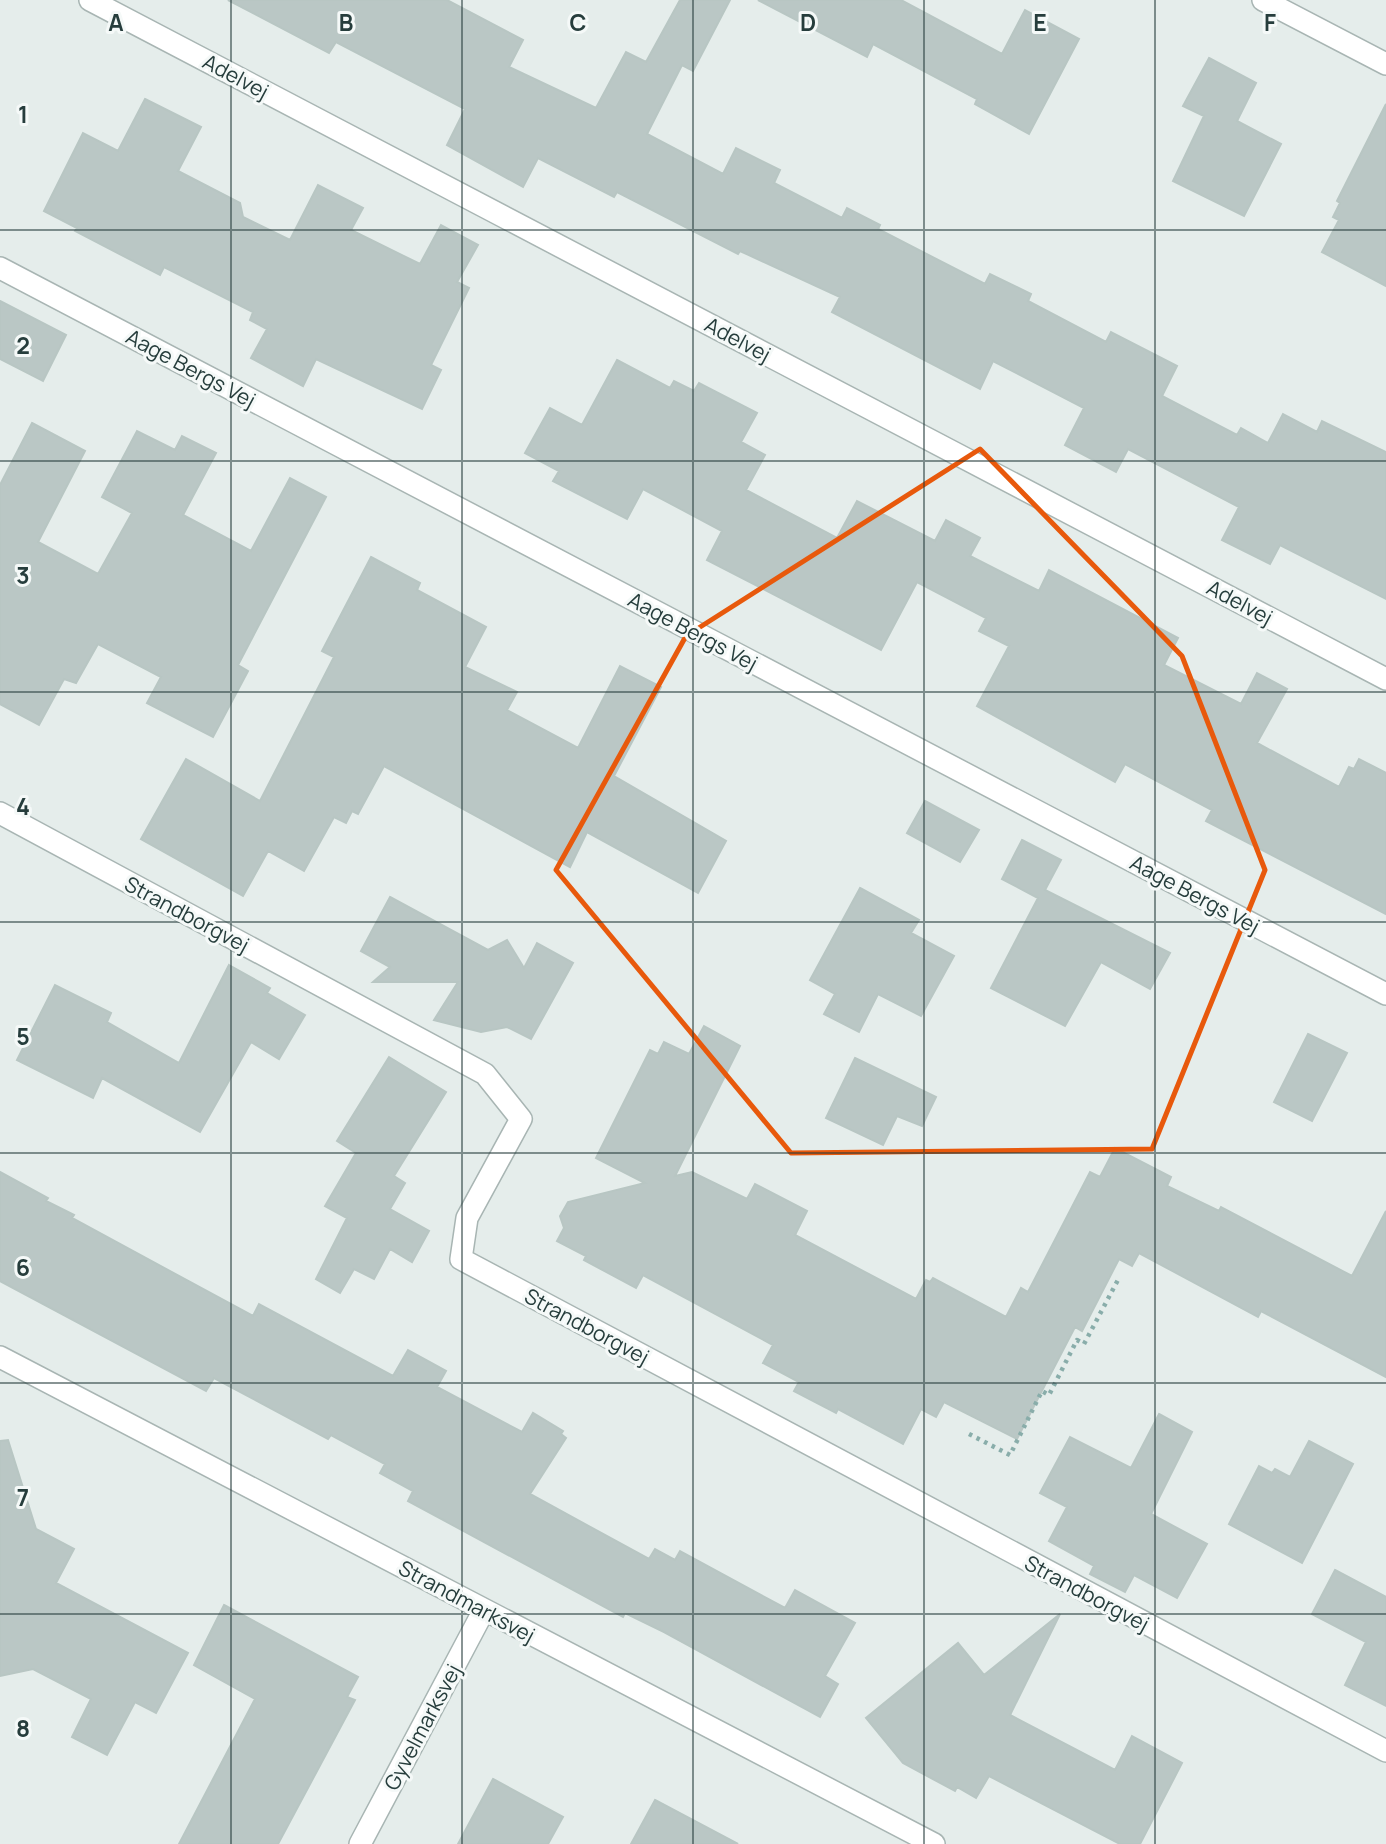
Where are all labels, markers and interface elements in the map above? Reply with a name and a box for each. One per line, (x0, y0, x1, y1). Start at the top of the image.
text: A (108, 6, 124, 38)
text: B (339, 6, 353, 38)
text: C (570, 6, 587, 38)
text: D (800, 6, 816, 38)
text: E (1033, 6, 1047, 38)
text: F (1264, 6, 1276, 38)
street label: Adelvej (198, 47, 274, 105)
text: 1 (18, 98, 28, 130)
street label: Adelvej (700, 310, 776, 368)
street label: Aage Bergs Vej (121, 322, 261, 414)
text: 2 (16, 329, 30, 361)
text: 3 (16, 559, 30, 591)
street label: Adelvej (1202, 573, 1278, 631)
street label: Aage Bergs Vej (623, 585, 763, 677)
text: 4 (16, 790, 30, 822)
street label: Aage Bergs Vej (1125, 848, 1265, 940)
street label: Strandborgvej (120, 869, 254, 959)
text: 5 (16, 1020, 30, 1052)
text: 6 (16, 1251, 30, 1283)
street label: Strandborgvej (520, 1281, 654, 1371)
text: 7 (17, 1481, 29, 1513)
street label: Strandborgvej (1020, 1548, 1154, 1638)
street label: Strandmarksvej (394, 1553, 540, 1649)
street label: Gyvelmarksvej (377, 1659, 467, 1795)
text: 8 (16, 1712, 30, 1744)

